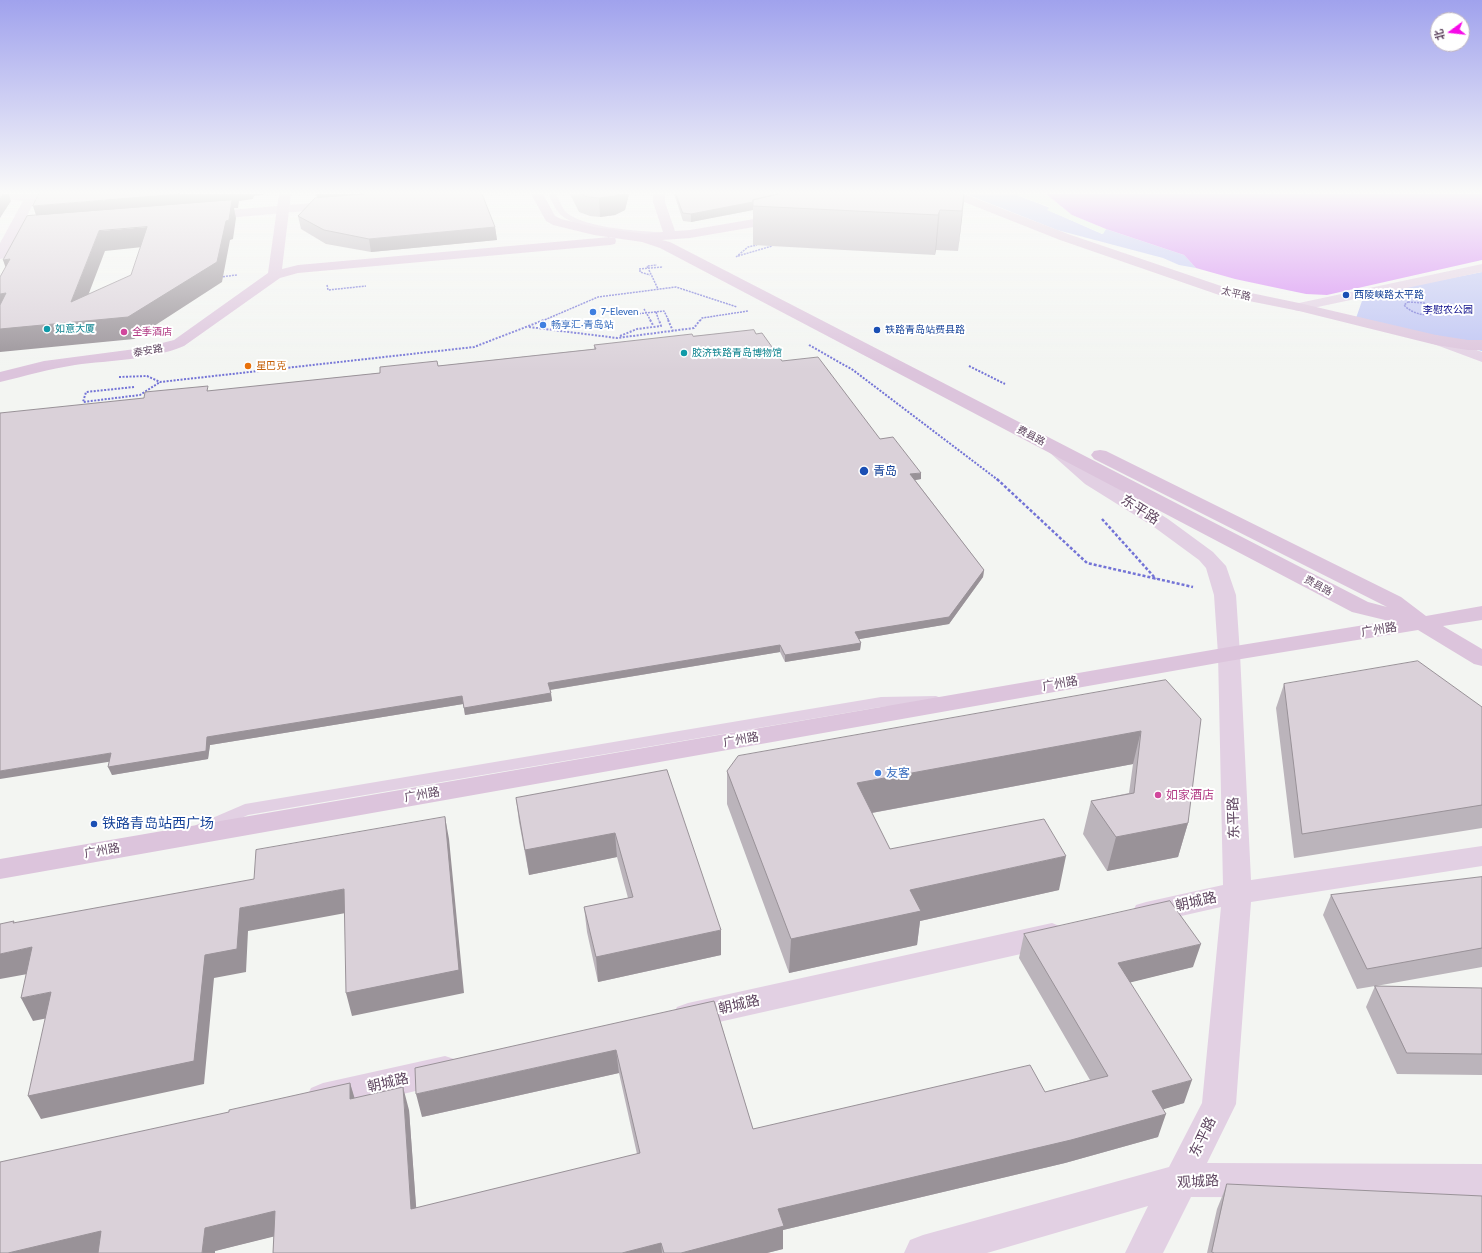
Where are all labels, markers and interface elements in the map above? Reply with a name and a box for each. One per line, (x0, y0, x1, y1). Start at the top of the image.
north arrow (1430, 12, 1470, 52)
text: 北 (1431, 28, 1448, 42)
street label: 太平路 (1220, 285, 1252, 303)
place label: 西陵峡路太平路 (1354, 289, 1424, 301)
marker: 西陵峡路太平路 (1341, 290, 1351, 300)
park label: 李慰农公园 (1423, 304, 1473, 316)
place label: 7-Eleven (601, 306, 639, 318)
marker: 7-Eleven (588, 307, 598, 317)
place label: 畅享汇·青岛站 (551, 319, 613, 331)
marker: 畅享汇·青岛站 (538, 320, 548, 330)
place label: 如意大厦 (55, 323, 95, 335)
marker: 如意大厦 (42, 324, 52, 334)
place label: 铁路青岛站费县路 (885, 324, 965, 336)
marker: 铁路青岛站费县路 (872, 325, 882, 335)
place label: 全季酒店 (132, 326, 172, 338)
marker: 全季酒店 (119, 327, 129, 337)
street label: 泰安路 (132, 342, 164, 360)
place label: 胶济铁路青岛博物馆 (692, 347, 782, 359)
marker: 胶济铁路青岛博物馆 (679, 348, 689, 358)
place label: 星巴克 (256, 360, 286, 372)
marker: 星巴克 (243, 361, 253, 371)
street label: 费县路 (1015, 424, 1047, 448)
place label: 青岛 (873, 464, 897, 478)
marker: 青岛 (858, 465, 870, 477)
street label: 东平路 (1118, 492, 1162, 528)
street label: 费县路 (1302, 574, 1334, 598)
street label: 广州路 (1360, 620, 1398, 640)
street label: 广州路 (1041, 674, 1079, 694)
street label: 广州路 (722, 730, 760, 750)
place label: 友客 (886, 766, 910, 780)
marker: 友客 (873, 768, 883, 778)
street label: 广州路 (403, 785, 441, 805)
place label: 如家酒店 (1166, 788, 1214, 802)
marker: 如家酒店 (1153, 790, 1163, 800)
street label: 东平路 (1225, 797, 1243, 839)
place label: 铁路青岛站西广场 (102, 816, 214, 832)
marker: 铁路青岛站西广场 (89, 819, 99, 829)
street label: 广州路 (83, 841, 121, 861)
street label: 朝城路 (1174, 889, 1218, 915)
street label: 朝城路 (717, 992, 761, 1018)
street label: 朝城路 (366, 1070, 410, 1096)
street label: 东平路 (1186, 1114, 1220, 1160)
street label: 观城路 (1177, 1173, 1219, 1191)

